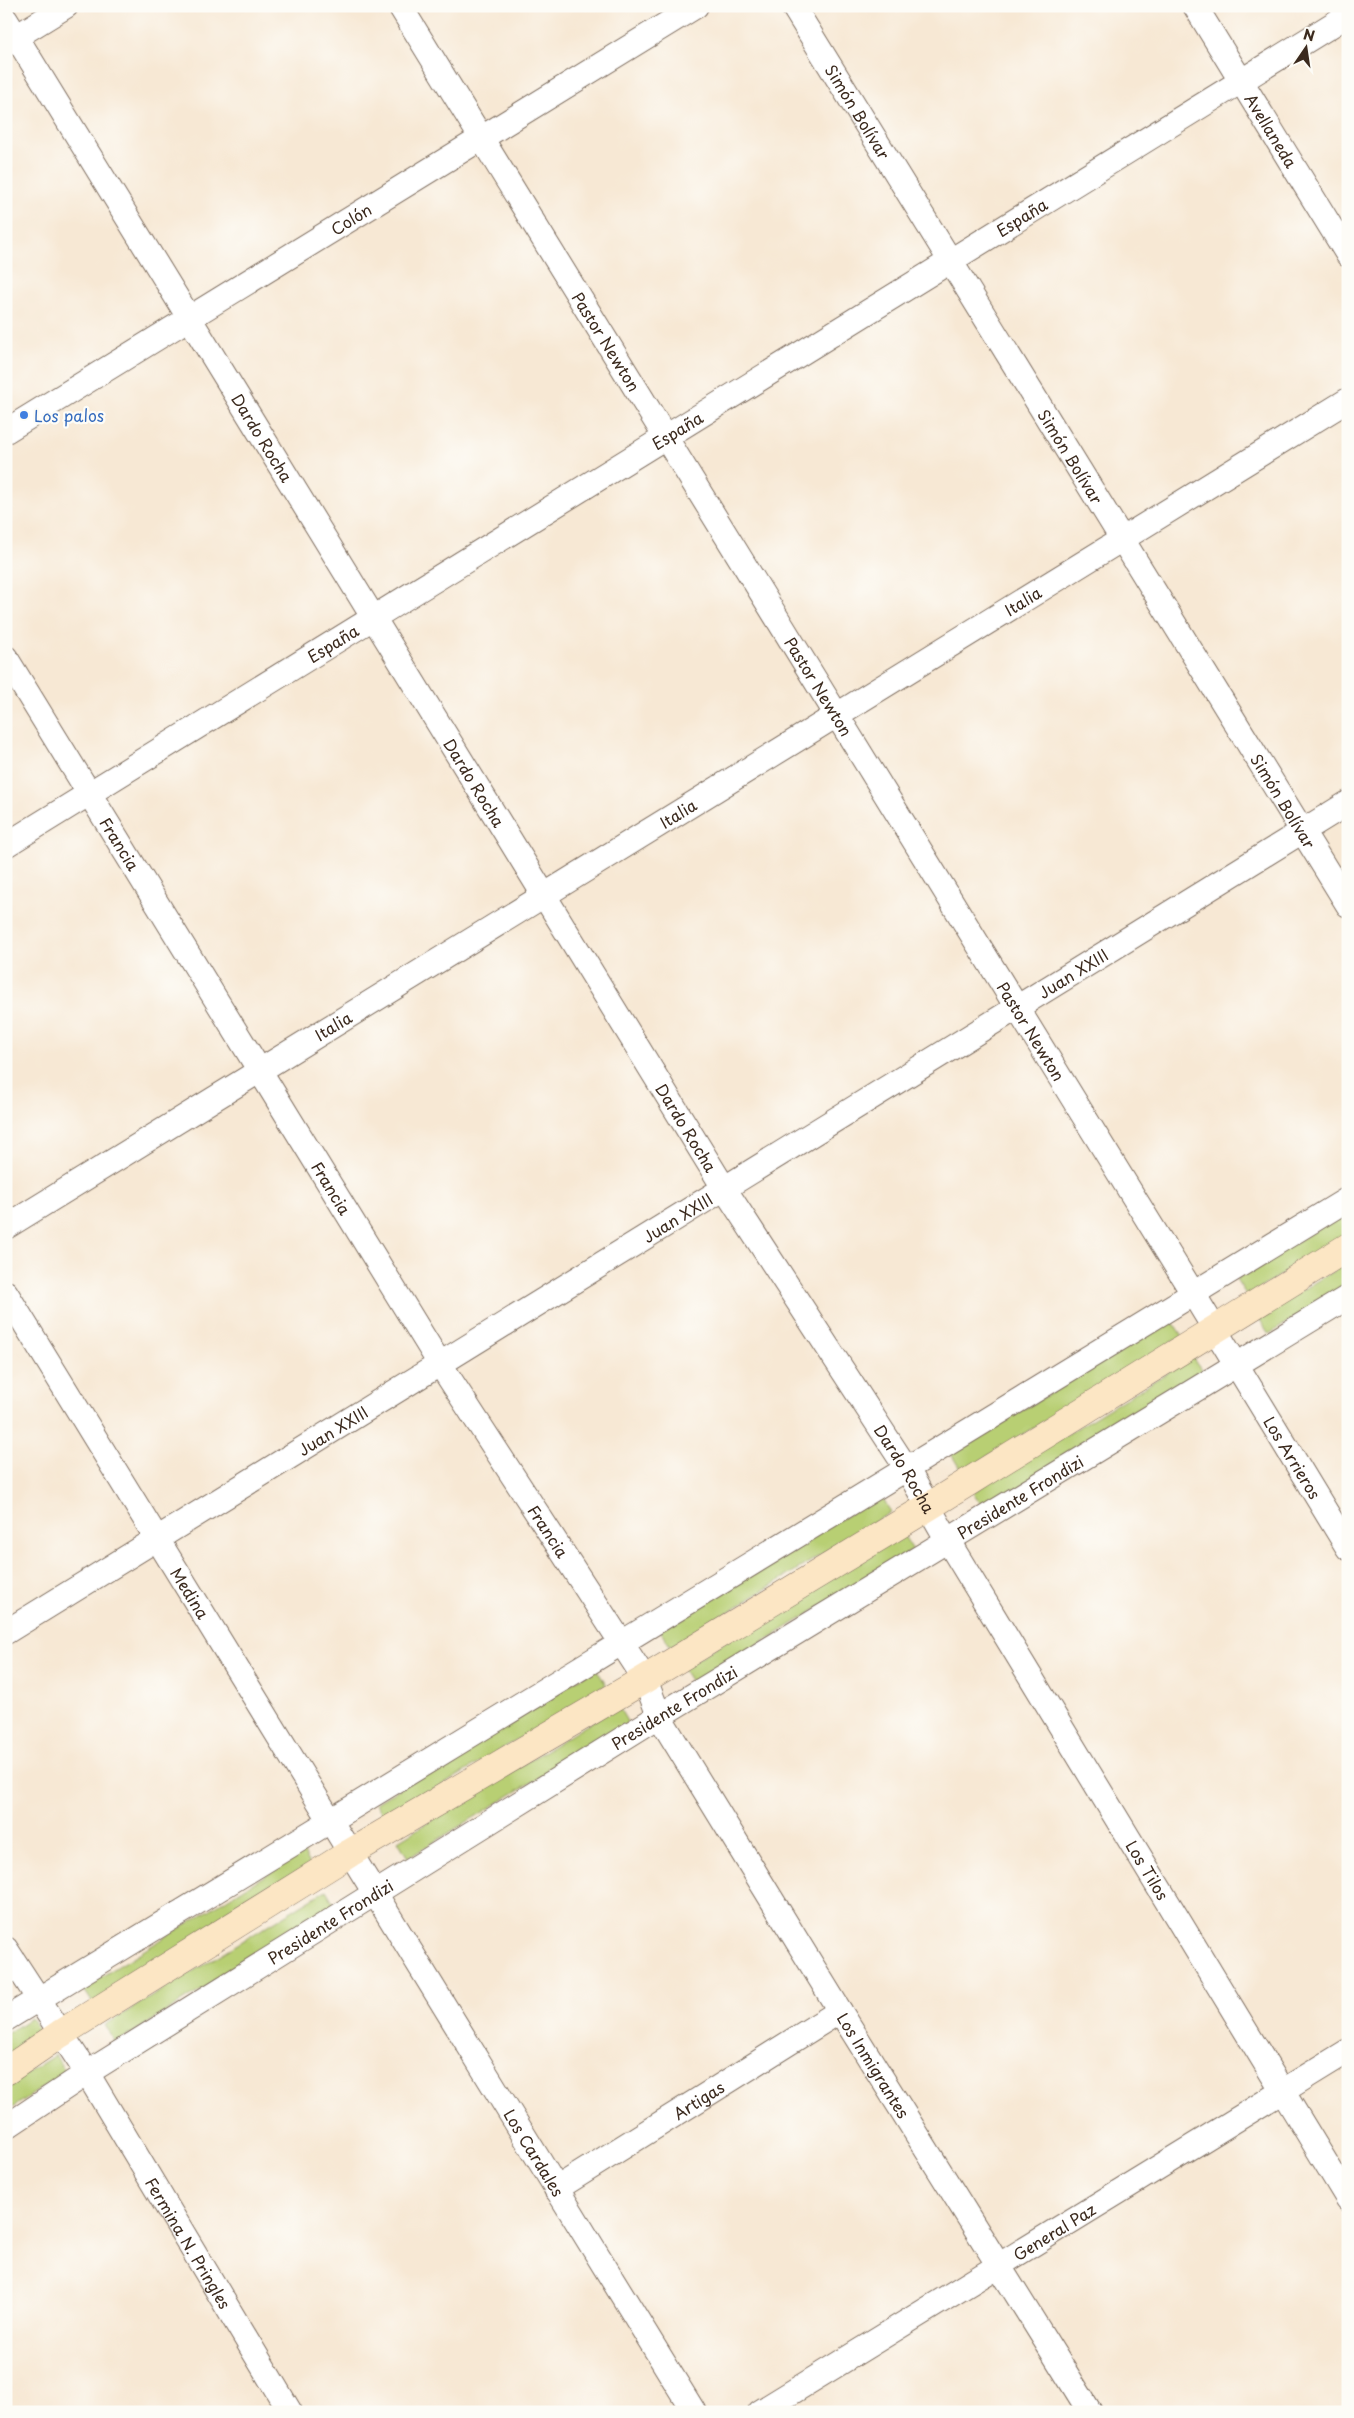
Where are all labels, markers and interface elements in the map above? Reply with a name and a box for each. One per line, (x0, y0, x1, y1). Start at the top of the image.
north arrow (1282, 22, 1332, 72)
text: N (1301, 23, 1317, 46)
street label: Simón Bolívar (820, 60, 897, 164)
street label: Avellaneda (1239, 89, 1304, 172)
street label: España (991, 192, 1052, 242)
street label: Colón (326, 197, 376, 240)
street label: Pastor Newton (567, 287, 646, 396)
street label: Dardo Rocha (226, 388, 299, 486)
place label: Los palos (34, 403, 104, 427)
street label: Simón Bolívar (1033, 404, 1110, 509)
street label: España (647, 405, 707, 455)
marker: Los palos (18, 409, 30, 421)
street label: Italia (999, 580, 1046, 621)
street label: España (302, 618, 363, 668)
street label: Pastor Newton (779, 632, 859, 741)
street label: Dardo Rocha (438, 734, 511, 831)
street label: Simón Bolívar (1245, 749, 1322, 853)
street label: Italia (654, 792, 701, 834)
street label: Francia (95, 812, 146, 875)
street label: Juan XXIII (1033, 942, 1112, 1004)
street label: Pastor Newton (992, 977, 1071, 1085)
street label: Italia (310, 1005, 356, 1046)
street label: Dardo Rocha (650, 1079, 723, 1176)
street label: Francia (306, 1157, 357, 1219)
street label: Juan XXIII (638, 1187, 717, 1248)
street label: Juan XXIII (293, 1399, 372, 1461)
street label: Los Arrieros (1258, 1411, 1327, 1503)
street label: Dardo Rocha (869, 1419, 942, 1517)
street label: Presidente Frondizi (952, 1449, 1088, 1544)
street label: Francia (523, 1500, 575, 1562)
street label: Medina (165, 1562, 215, 1623)
street label: Presidente Frondizi (606, 1659, 742, 1755)
street label: Los Tilos (1120, 1835, 1175, 1904)
street label: Presidente Frondizi (263, 1873, 398, 1970)
street label: Los Inmigrantes (832, 2008, 916, 2122)
street label: Artigas (668, 2075, 729, 2125)
street label: Los Cardales (498, 2104, 571, 2201)
street label: Fermina N. Pringles (140, 2173, 237, 2313)
street label: General Paz (1008, 2197, 1100, 2266)

